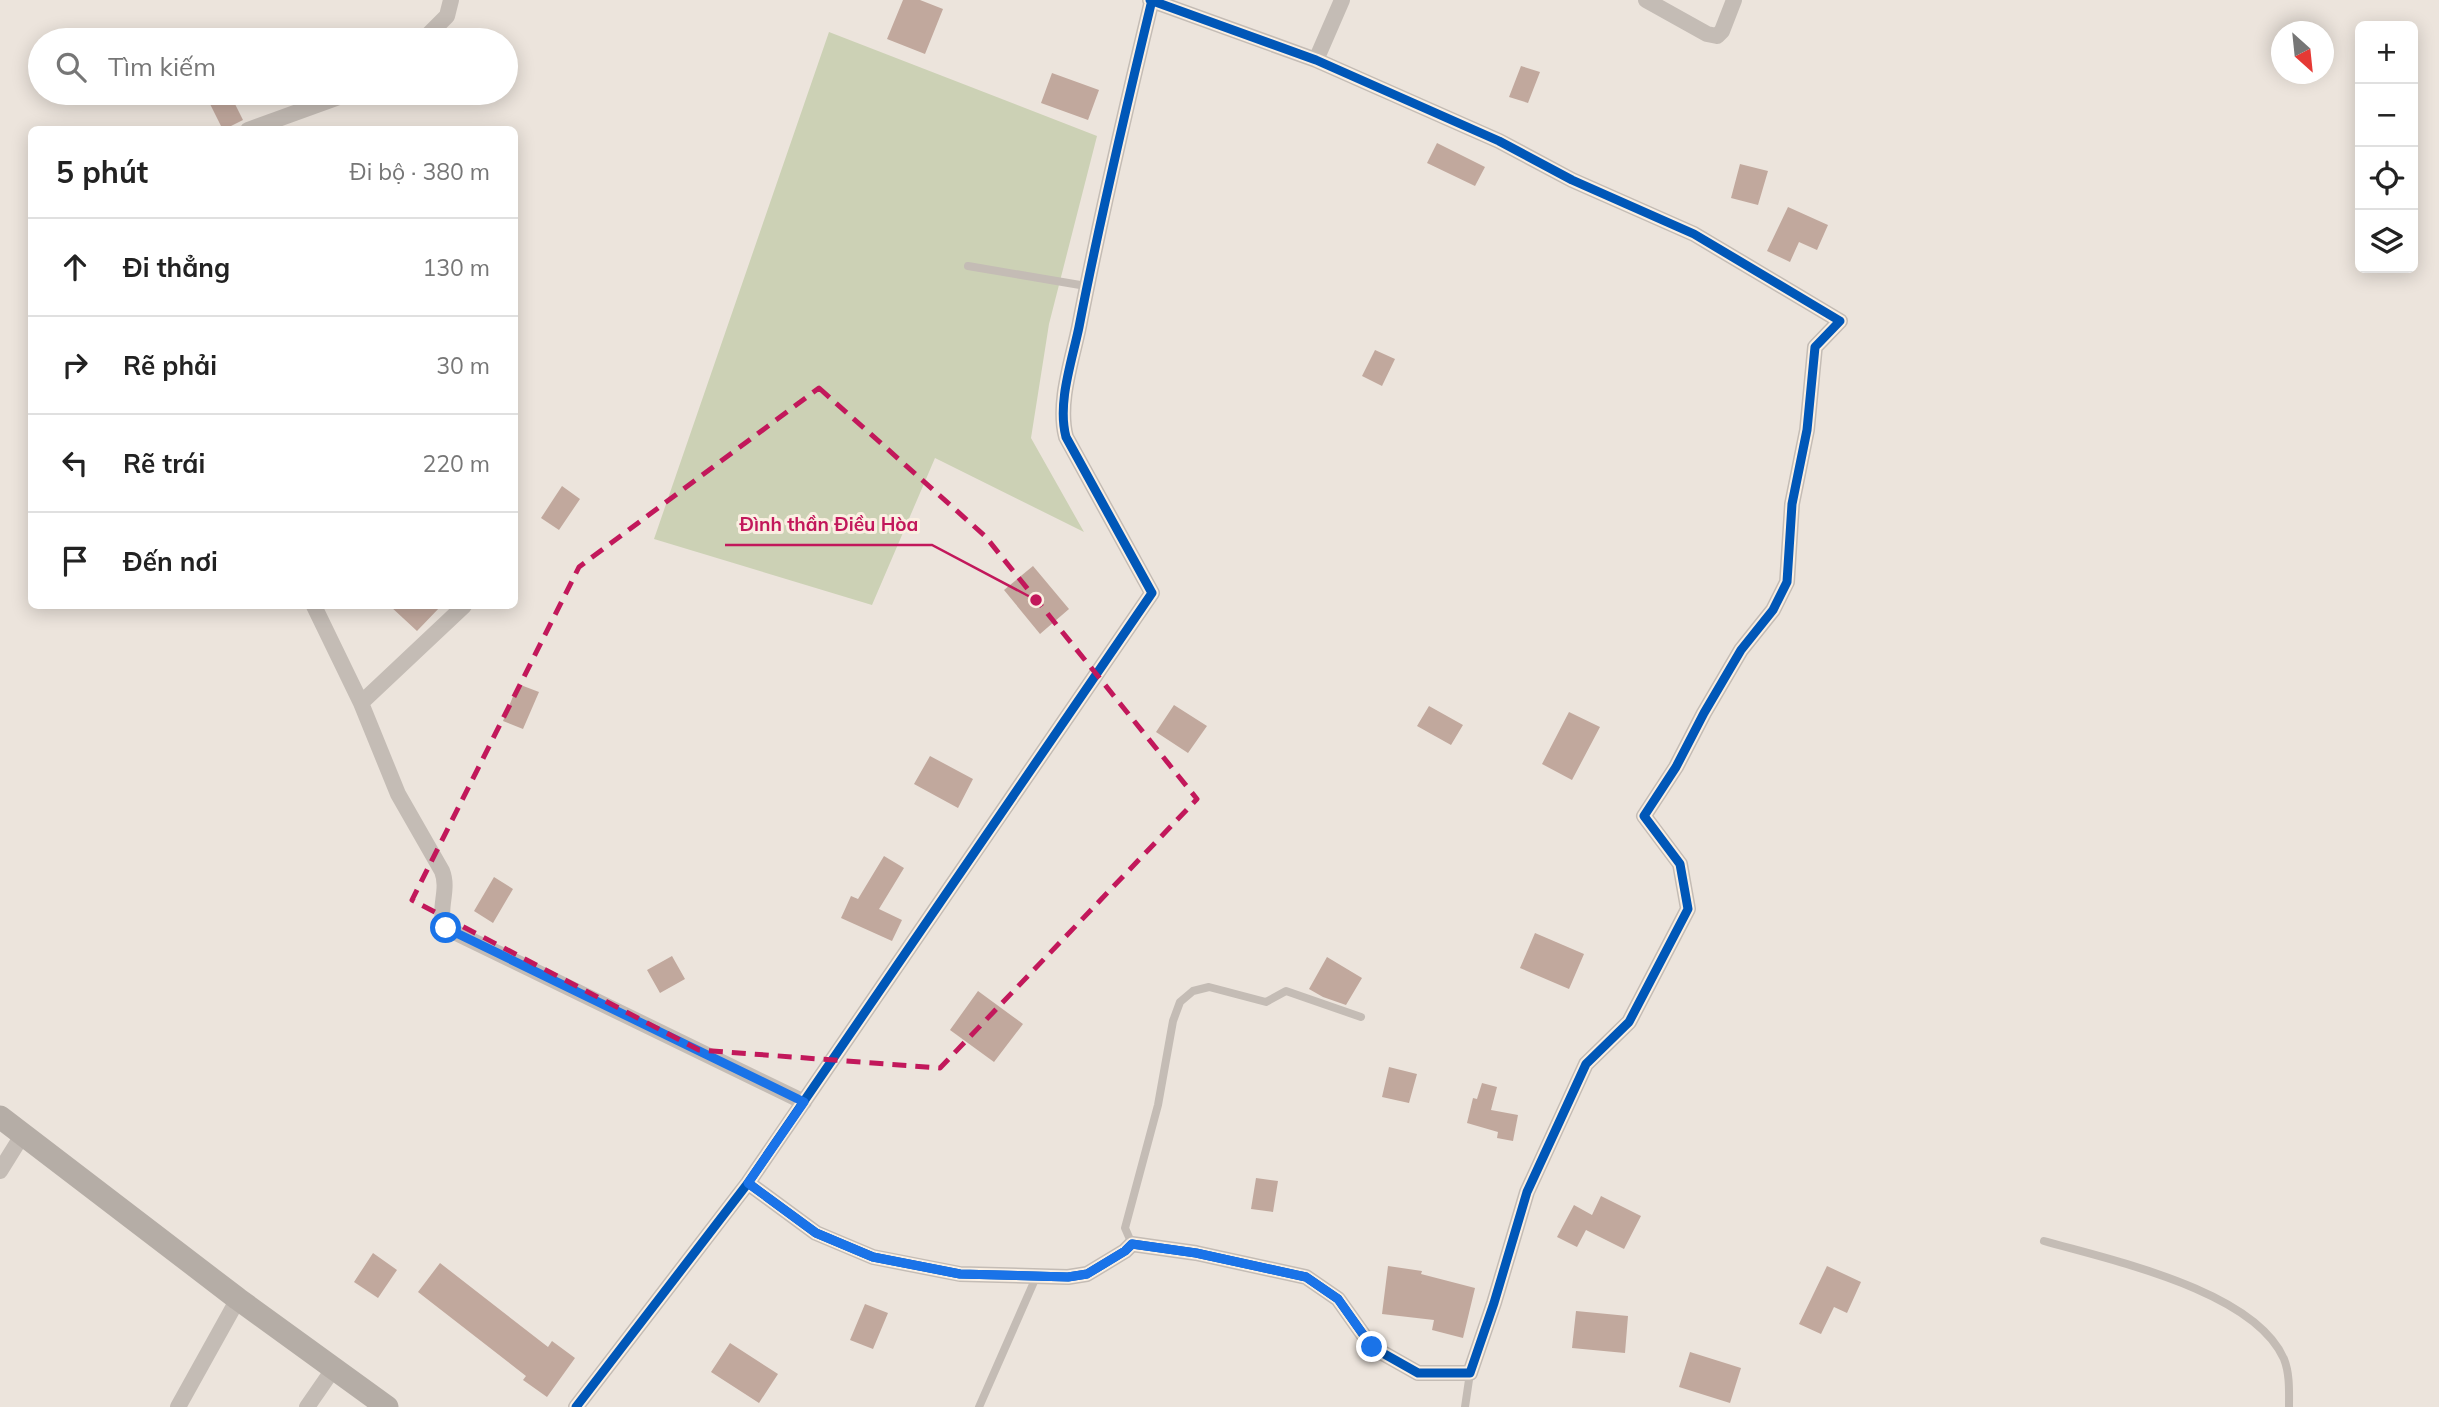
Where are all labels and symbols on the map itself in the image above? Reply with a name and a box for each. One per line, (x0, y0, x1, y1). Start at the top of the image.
north arrow (2271, 21, 2334, 84)
callout: Đình thần Điều Hòa (725, 505, 932, 545)
text: Đình thần Điều Hòa (739, 512, 918, 536)
route start (430, 912, 461, 943)
route end (1356, 1331, 1387, 1362)

